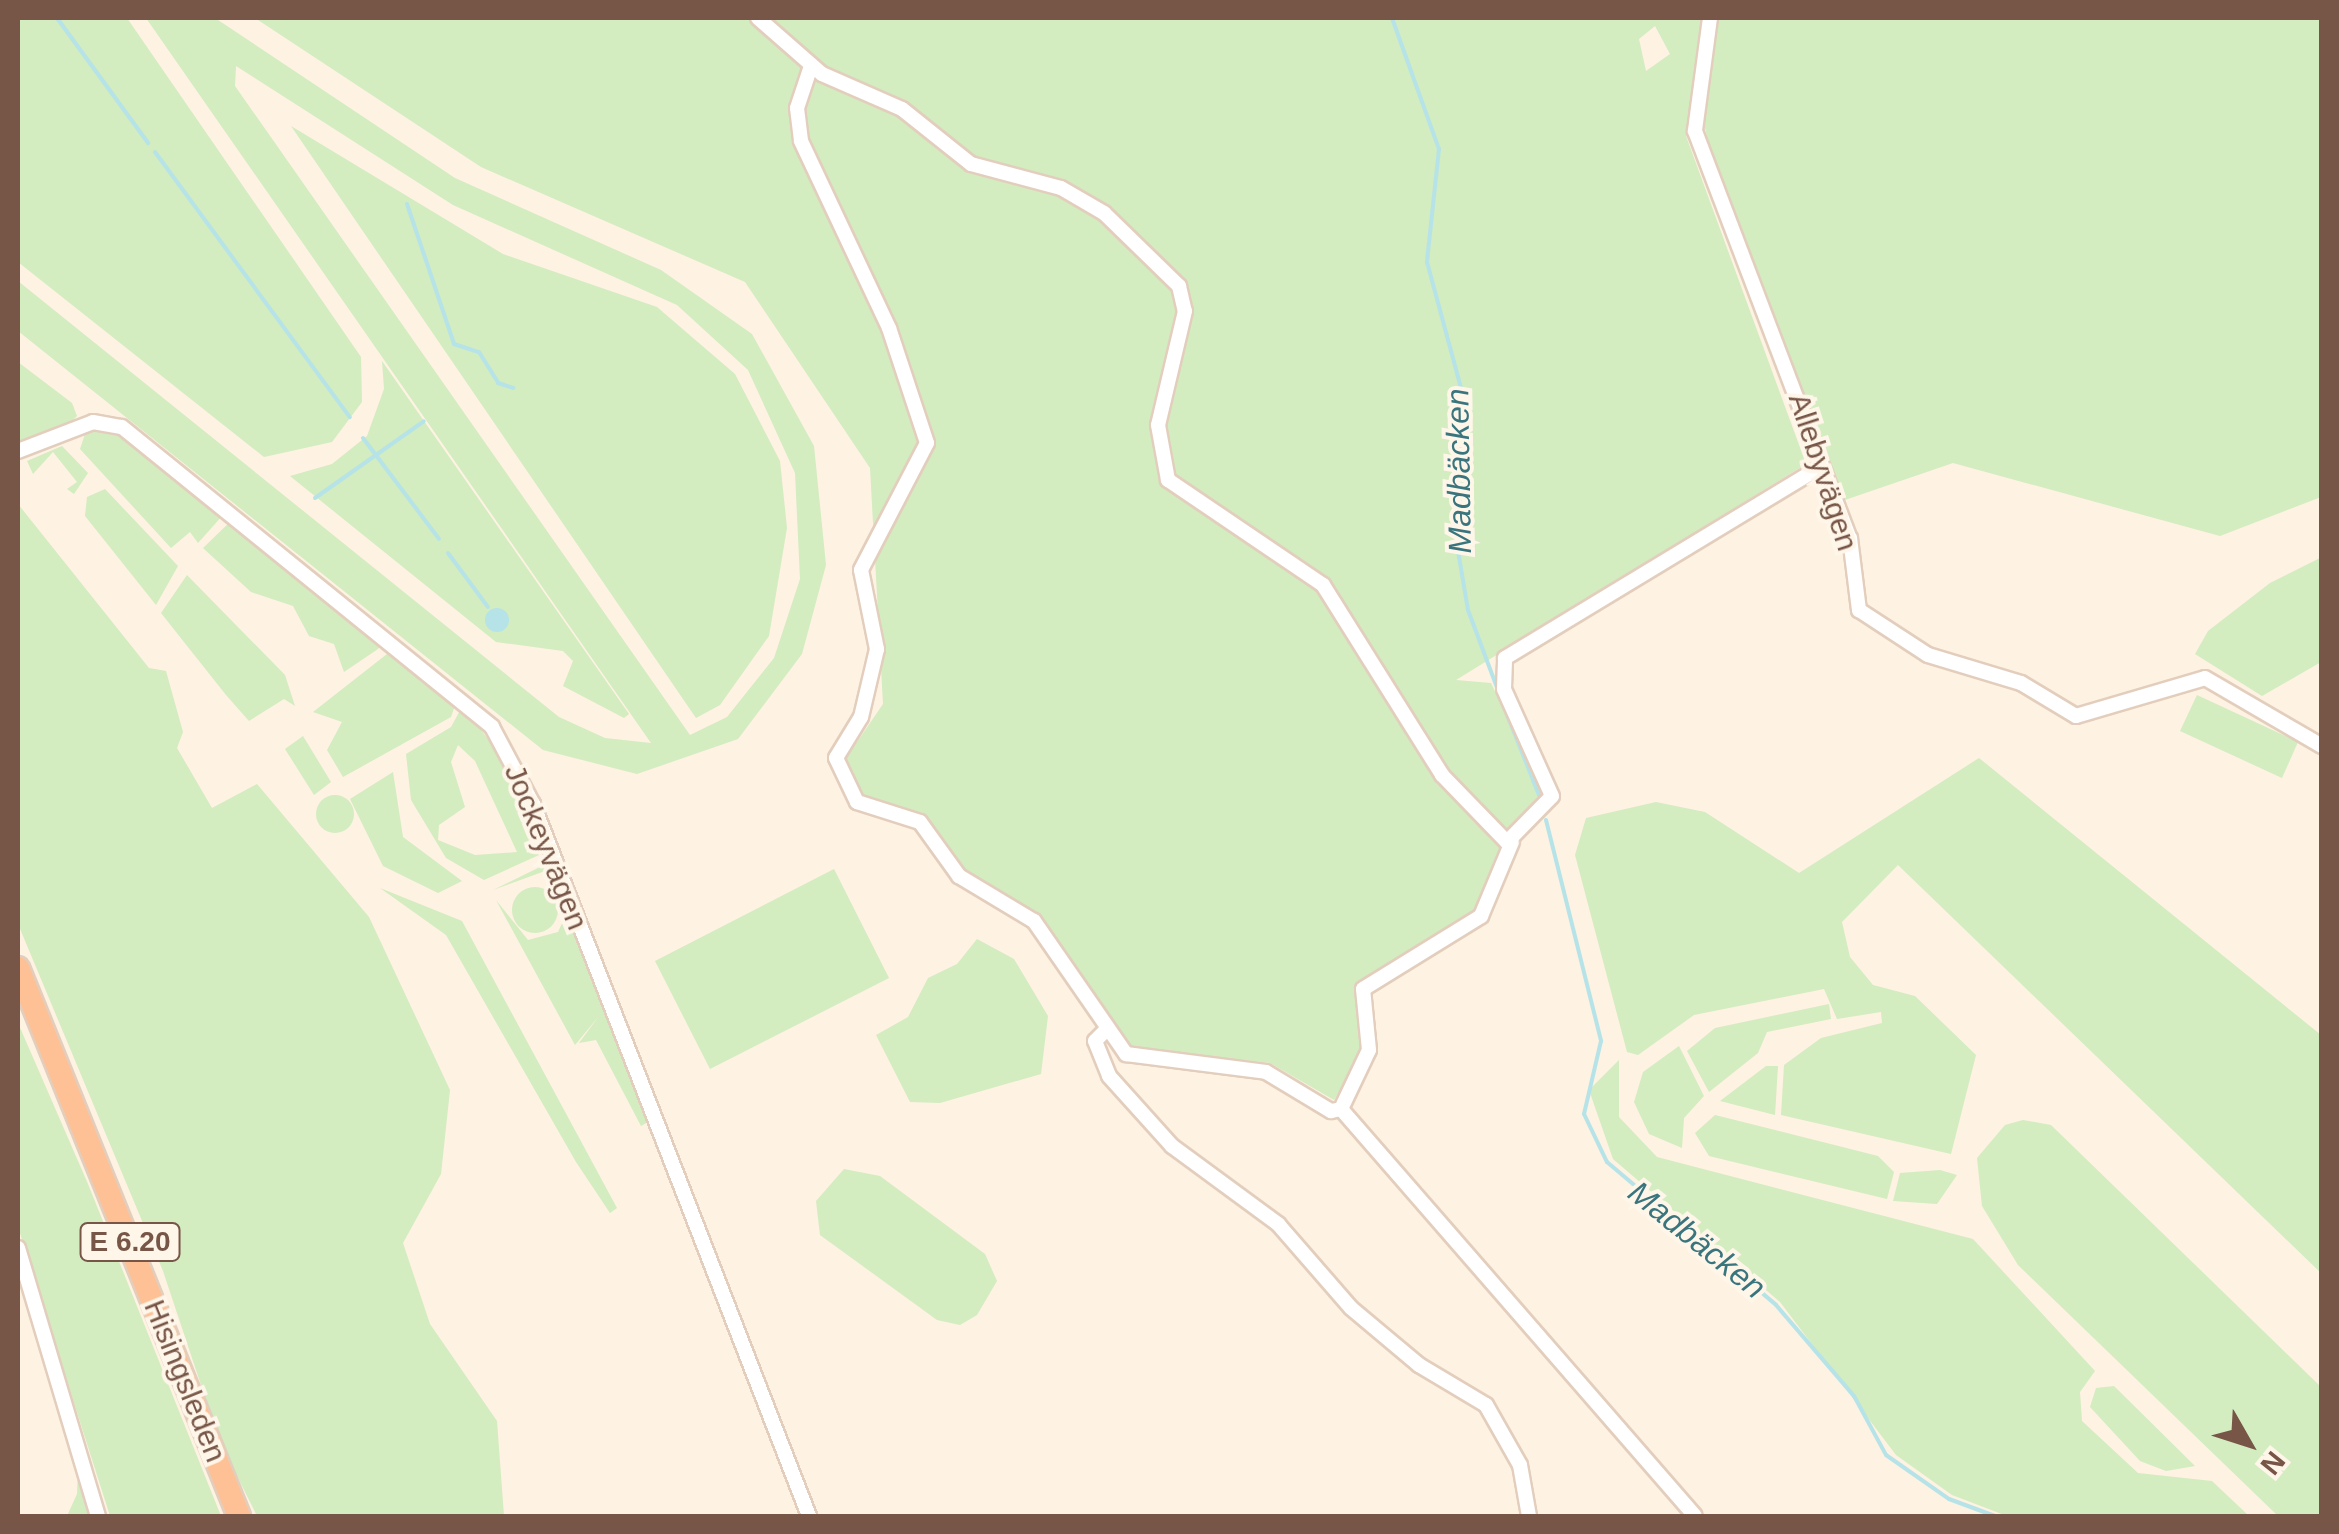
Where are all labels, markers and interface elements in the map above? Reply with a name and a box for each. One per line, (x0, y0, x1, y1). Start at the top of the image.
water label: Madbäcken (1438, 388, 1480, 554)
street label: Allebyvägen (1781, 389, 1865, 555)
street label: Jockeyvägen (497, 759, 595, 935)
water label: Madbäcken (1621, 1173, 1773, 1307)
road number: E 6.20 (78, 1219, 182, 1265)
street label: Hisingsleden (136, 1295, 234, 1467)
north arrow (2199, 1394, 2299, 1494)
text: N (2254, 1446, 2291, 1481)

